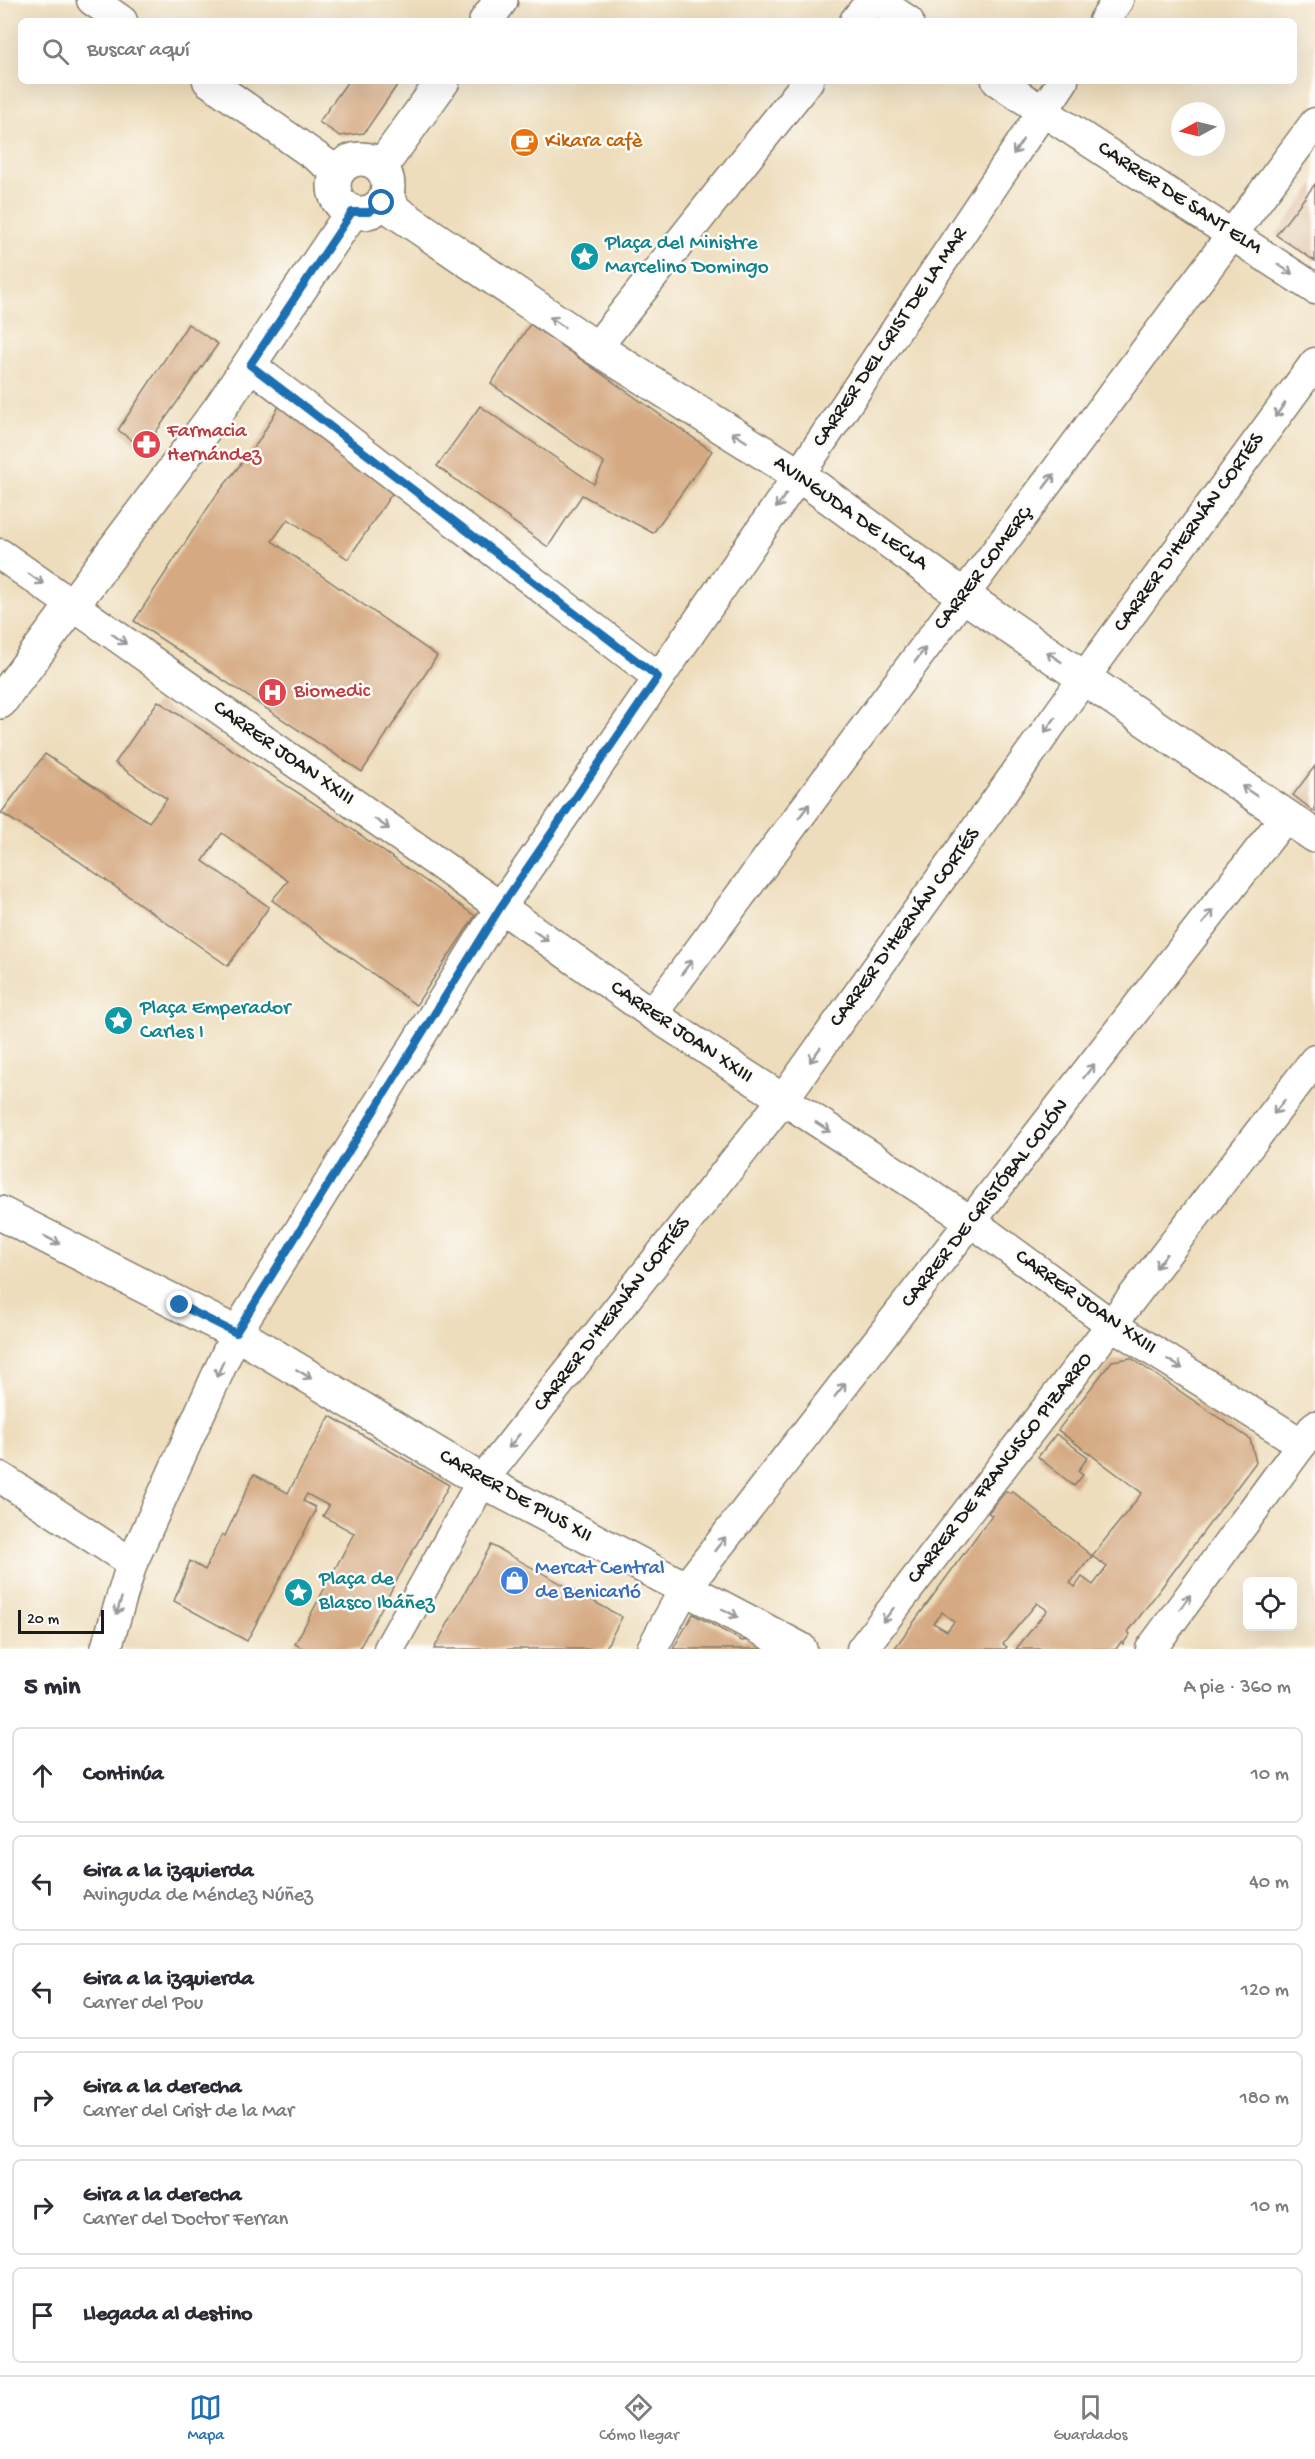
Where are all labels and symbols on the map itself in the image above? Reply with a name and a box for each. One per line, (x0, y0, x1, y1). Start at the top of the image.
north arrow (1171, 102, 1225, 156)
cafe icon: Kikara cafè (508, 126, 540, 158)
place label: Kikara cafè (545, 130, 643, 155)
street label: CARRER DE SANT ELM (1092, 137, 1266, 262)
one-way arrow (1012, 138, 1024, 155)
route start (368, 189, 394, 215)
street label: CARRER DEL CRIST DE LA MAR (808, 223, 974, 452)
place label: Plaça del Ministre Marcelino Domingo (604, 232, 769, 281)
place icon: Plaça del Ministre Marcelino Domingo (568, 240, 600, 272)
one-way arrow (1277, 262, 1294, 275)
one-way arrow (549, 316, 565, 328)
one-way arrow (1274, 401, 1287, 417)
place label: Farmacia Hernández (166, 420, 262, 469)
pharmacy icon: Farmacia Hernández (130, 428, 162, 460)
street label: CARRER D'HERNÁN CORTÉS (1108, 428, 1271, 638)
one-way arrow (731, 431, 748, 443)
street label: AVINGUDA DE LECLA (768, 451, 934, 578)
one-way arrow (1043, 474, 1055, 490)
one-way arrow (775, 492, 787, 508)
street label: CARRER COMERÇ (929, 501, 1040, 636)
one-way arrow (27, 573, 43, 585)
one-way arrow (111, 633, 127, 645)
one-way arrow (914, 647, 926, 663)
one-way arrow (1046, 651, 1062, 663)
hospital icon: Biomedic (257, 676, 289, 708)
place label: Biomedic (293, 680, 371, 705)
street label: CARRER JOAN XXIII (207, 696, 359, 812)
one-way arrow (1044, 717, 1056, 733)
one-way arrow (1242, 785, 1258, 797)
one-way arrow (797, 804, 810, 820)
one-way arrow (373, 818, 389, 830)
street label: CARRER D'HERNÁN CORTÉS (824, 823, 987, 1033)
one-way arrow (1202, 909, 1215, 925)
one-way arrow (532, 930, 548, 942)
one-way arrow (681, 960, 693, 976)
street label: CARRER JOAN XXIII (605, 976, 757, 1090)
place label: Plaça Emperador Carles I (139, 997, 292, 1046)
place icon: Plaça Emperador Carles I (103, 1005, 135, 1037)
one-way arrow (808, 1047, 821, 1063)
one-way arrow (1083, 1063, 1096, 1079)
street label: CARRER DE CRISTÓBAL COLÓN (897, 1095, 1075, 1313)
one-way arrow (1273, 1098, 1286, 1114)
one-way arrow (814, 1122, 831, 1134)
street label: CARRER D'HERNÁN CORTÉS (528, 1212, 697, 1418)
one-way arrow (43, 1234, 60, 1246)
street label: CARRER JOAN XXIII (1009, 1245, 1161, 1361)
one-way arrow (1154, 1253, 1167, 1269)
route end (166, 1291, 192, 1317)
street label: CARRER DE FRANCISCO PIZARRO (903, 1348, 1099, 1590)
one-way arrow (1166, 1358, 1183, 1371)
one-way arrow (213, 1360, 225, 1378)
one-way arrow (295, 1369, 312, 1381)
one-way arrow (834, 1383, 847, 1399)
one-way arrow (507, 1432, 520, 1448)
street label: CARRER DE PIUS XII (434, 1445, 596, 1549)
one-way arrow (713, 1536, 726, 1552)
place label: Mercat Central de Benicarló (535, 1557, 665, 1606)
shop icon: Mercat Central de Benicarló (498, 1565, 530, 1597)
place label: Plaça de Blasco Ibáñez (318, 1568, 435, 1617)
place icon: Plaça de Blasco Ibáñez (282, 1576, 314, 1608)
one-way arrow (1179, 1594, 1192, 1610)
one-way arrow (113, 1596, 124, 1615)
scale bar (18, 1607, 104, 1634)
one-way arrow (881, 1607, 894, 1623)
one-way arrow (721, 1608, 739, 1620)

